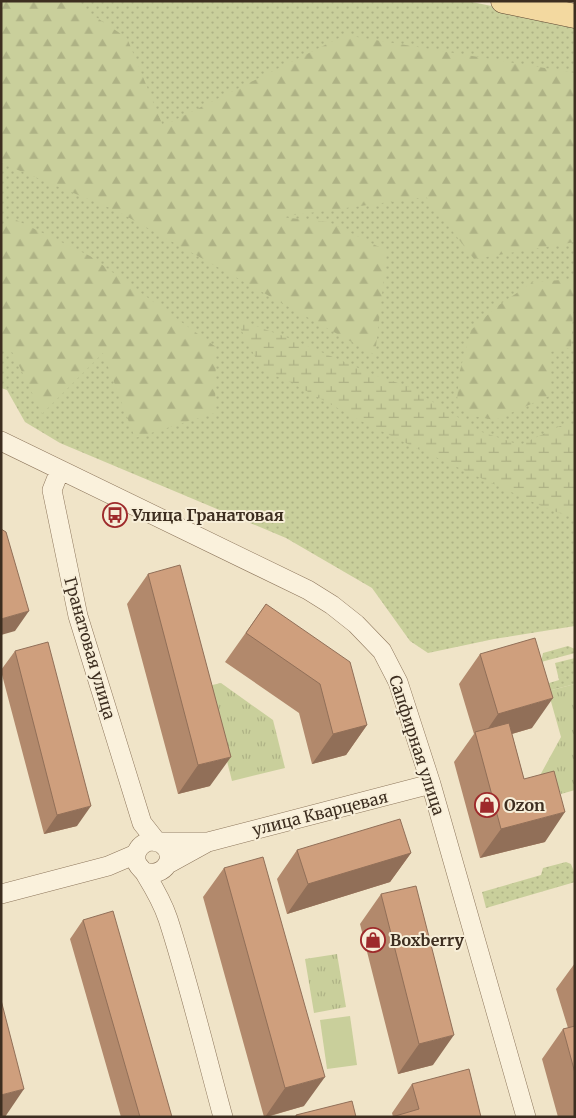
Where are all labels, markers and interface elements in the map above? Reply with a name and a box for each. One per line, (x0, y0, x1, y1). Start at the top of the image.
bus stop icon: Улица Гранатовая (102, 502, 128, 528)
place label: Улица Гранатовая (131, 505, 284, 525)
street label: Гранатовая улица (60, 574, 120, 722)
street label: Сапфирная улица (385, 672, 449, 818)
street label: улица Кварцевая (250, 786, 390, 840)
shop icon: Ozon (474, 792, 500, 818)
place label: Ozon (504, 795, 545, 815)
shop icon: Boxberry (360, 927, 386, 953)
place label: Boxberry (390, 930, 465, 950)

